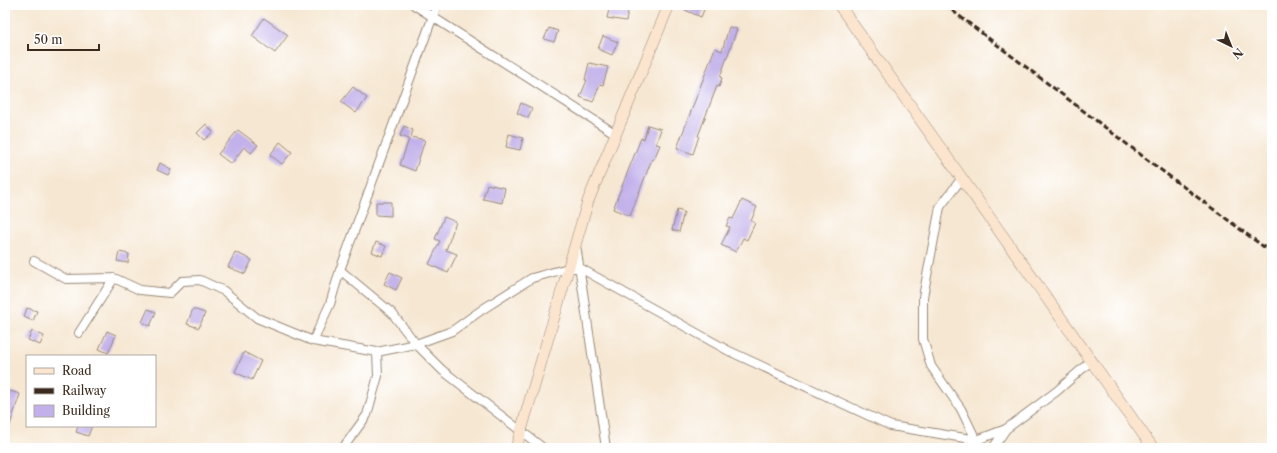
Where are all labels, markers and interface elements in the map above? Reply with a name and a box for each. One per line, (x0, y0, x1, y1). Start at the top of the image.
scale bar (28, 26, 99, 52)
north arrow (1211, 26, 1251, 66)
text: 50 m (34, 32, 63, 47)
text: N (1229, 45, 1246, 62)
legend (26, 355, 156, 427)
text: Road (62, 363, 92, 378)
text: Railway (62, 383, 107, 398)
text: Building (62, 403, 110, 418)

